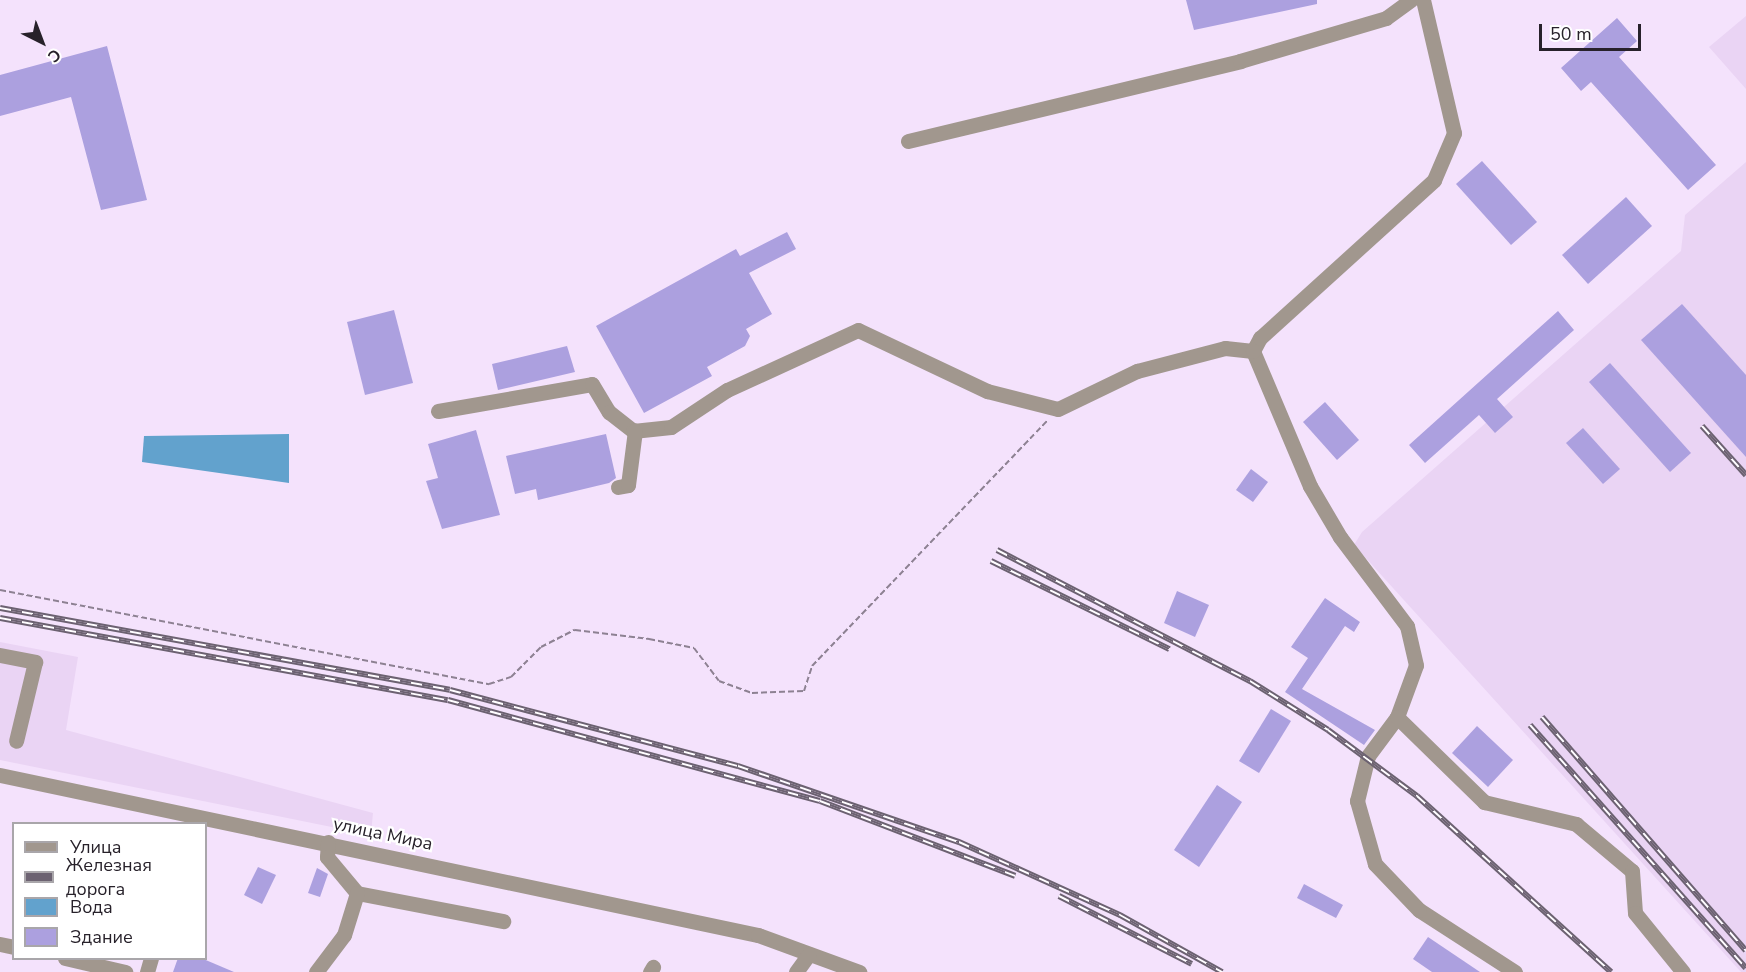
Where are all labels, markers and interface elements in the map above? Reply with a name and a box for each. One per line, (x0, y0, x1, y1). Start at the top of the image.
north arrow (12, 12, 72, 72)
scale bar (1542, 12, 1644, 50)
text: 50 m (1550, 22, 1592, 46)
text: С (43, 44, 65, 67)
street label: улица Мира (331, 813, 435, 855)
legend (12, 822, 207, 960)
text: Улица (70, 835, 121, 859)
text: Железная дорога (66, 853, 152, 901)
text: Вода (70, 895, 113, 919)
text: Здание (70, 925, 133, 949)

